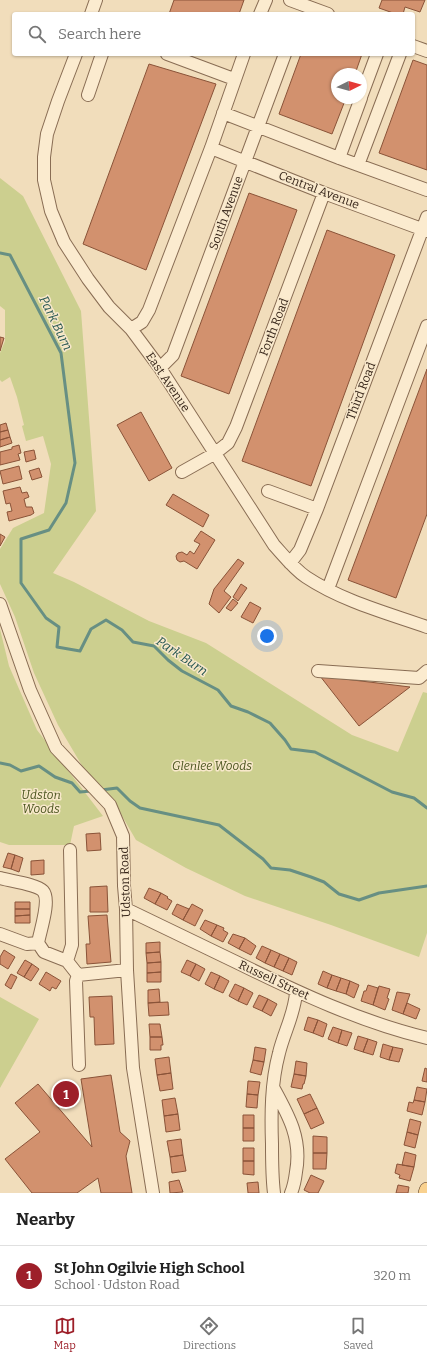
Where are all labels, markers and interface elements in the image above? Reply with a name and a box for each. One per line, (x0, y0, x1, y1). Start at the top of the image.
search box (12, 12, 415, 56)
icon: search (26, 23, 48, 45)
text: Search here (58, 25, 141, 43)
north arrow (331, 68, 367, 104)
street label: Central Avenue (277, 168, 361, 212)
street label: South Avenue (206, 174, 246, 252)
water label: Park Burn (36, 293, 76, 353)
street label: Forth Road (257, 296, 291, 358)
street label: East Avenue (143, 350, 193, 414)
street label: Third Road (344, 360, 378, 422)
your location (257, 626, 277, 646)
water label: Park Burn (153, 633, 211, 679)
park label: Glenlee Woods (172, 759, 252, 773)
park label: Udston Woods (21, 788, 61, 816)
street label: Udston Road (117, 846, 133, 918)
street label: Russell Street (236, 958, 312, 1003)
pin: 1 (53, 1079, 79, 1109)
text: Nearby (16, 1209, 75, 1230)
text: St John Ogilvie High School (54, 1259, 245, 1277)
text: 1 (26, 1268, 32, 1283)
text: 320 m (373, 1268, 411, 1283)
text: School · Udston Road (54, 1277, 180, 1292)
tab: Map (54, 1315, 76, 1352)
tab: Directions (183, 1315, 236, 1352)
tab: Saved (343, 1315, 373, 1352)

